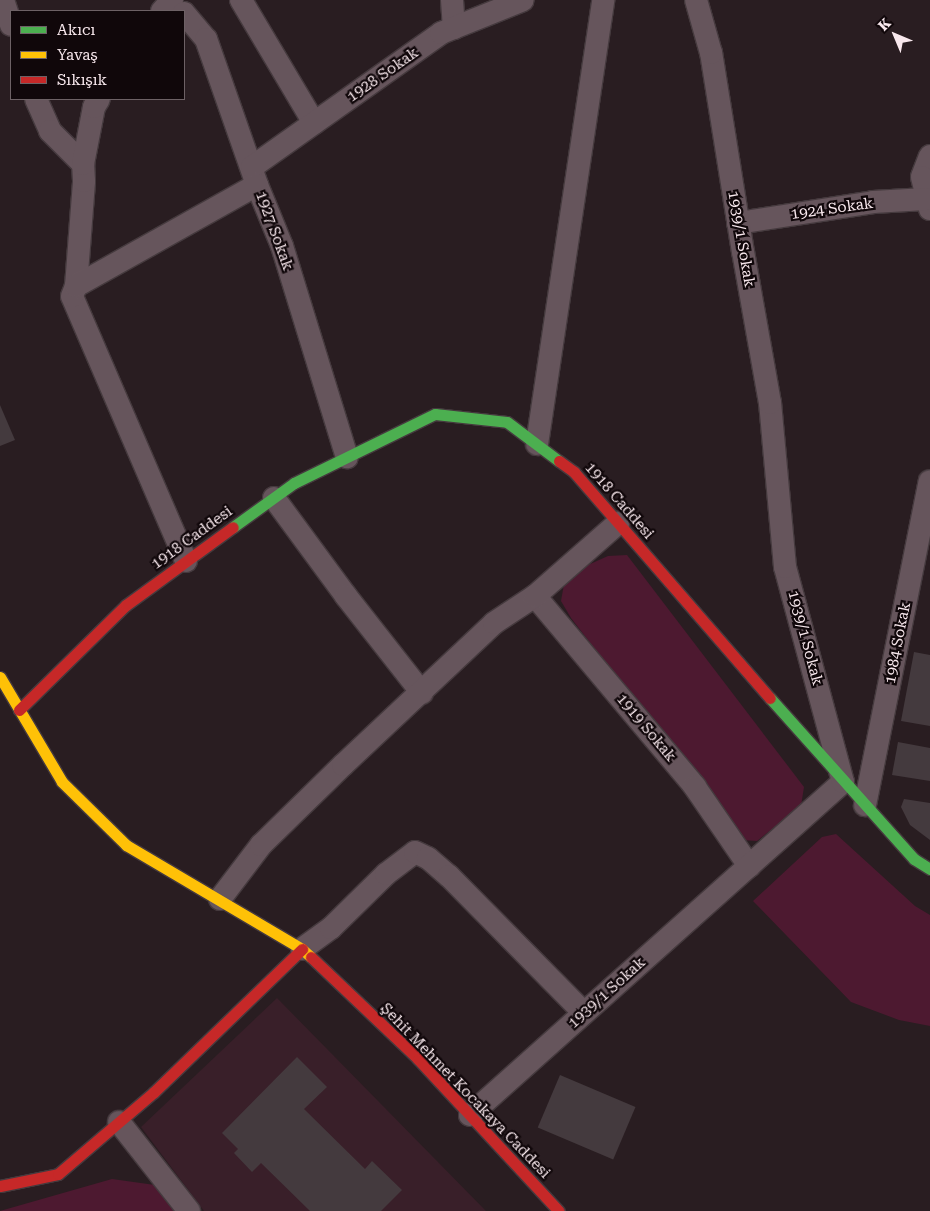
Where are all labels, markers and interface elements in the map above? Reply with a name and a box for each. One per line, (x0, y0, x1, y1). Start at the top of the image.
legend (10, 10, 185, 100)
north arrow (870, 10, 920, 60)
text: K (875, 15, 894, 34)
text: Akıcı (57, 21, 95, 39)
street label: 1928 Sokak (344, 44, 422, 106)
text: Yavaş (57, 46, 98, 64)
text: Sıkışık (57, 71, 107, 89)
street label: 1927 Sokak (251, 189, 297, 273)
street label: 1939/1 Sokak (724, 189, 758, 289)
street label: 1924 Sokak (790, 194, 874, 224)
street label: 1918 Caddesi (581, 459, 657, 543)
street label: 1918 Caddesi (148, 503, 236, 573)
street label: 1939/1 Sokak (784, 589, 826, 687)
street label: 1984 Sokak (881, 601, 915, 685)
street label: 1919 Sokak (612, 691, 680, 765)
street label: 1939/1 Sokak (565, 954, 649, 1032)
street label: Şehit Mehmet Kocakaya Caddesi (376, 1000, 554, 1182)

